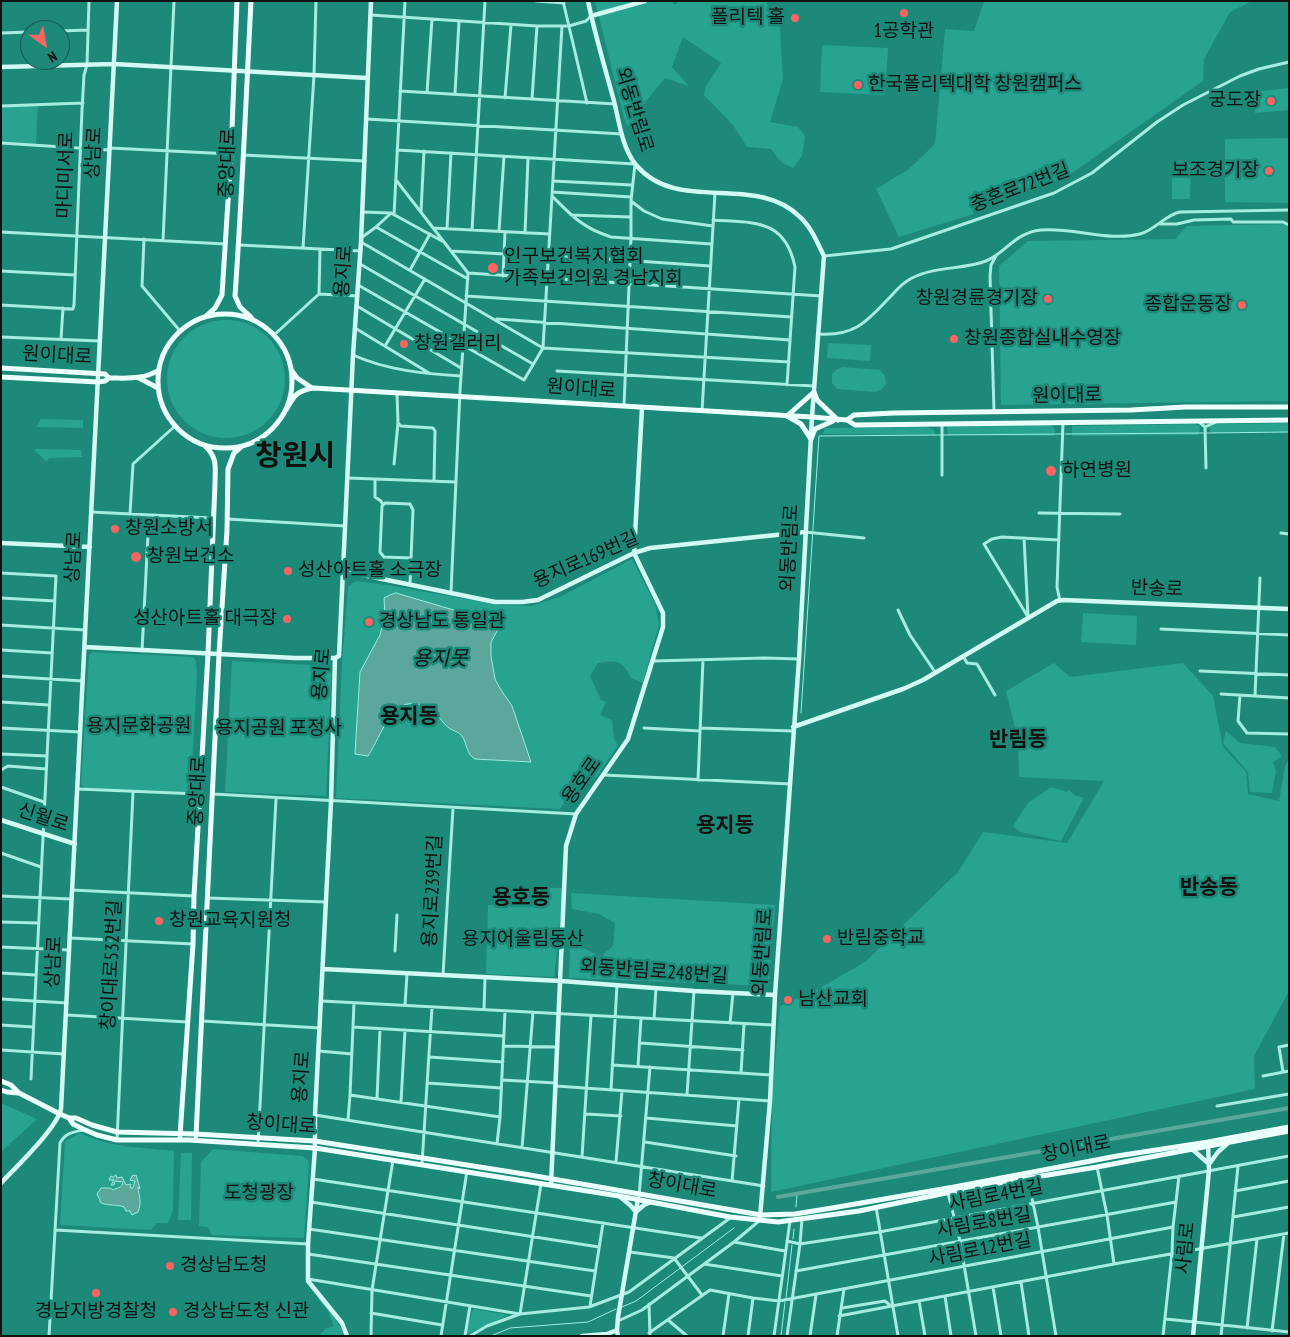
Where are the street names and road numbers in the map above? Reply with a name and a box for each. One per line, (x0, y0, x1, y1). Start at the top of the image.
street label: 외동반림로 (610, 65, 658, 155)
street label: 상남로 (81, 126, 107, 180)
street label: 중앙대로 (215, 128, 241, 198)
street label: 마디미서로 (53, 131, 79, 219)
street label: 충혼로72번길 (967, 159, 1073, 217)
street label: 용지로 (331, 244, 357, 298)
street label: 원이대로 (21, 343, 93, 369)
street label: 원이대로 (545, 375, 617, 403)
street label: 원이대로 (1032, 384, 1102, 408)
street label: 외동반림로 (776, 504, 804, 592)
street label: 용지로169번길 (530, 527, 642, 593)
street label: 상남로 (61, 530, 87, 584)
street label: 반송로 (1130, 577, 1184, 601)
street label: 용지로 (308, 647, 336, 701)
street label: 용호로 (558, 753, 606, 809)
street label: 중앙대로 (185, 755, 211, 827)
street label: 신월로 (15, 799, 71, 837)
street label: 용지로239번길 (419, 834, 447, 948)
street label: 창이대로532번길 (97, 899, 127, 1031)
street label: 외동반림로 (749, 908, 777, 996)
street label: 상남로 (41, 935, 67, 989)
street label: 외동반림로248번길 (579, 955, 729, 989)
street label: 용지로 (289, 1050, 315, 1104)
street label: 창이대로 (245, 1111, 317, 1139)
street label: 창이대로 (1040, 1131, 1112, 1167)
street label: 창이대로 (646, 1169, 718, 1203)
street label: 사림로4번길 (947, 1176, 1045, 1216)
street label: 사림로8번길 (935, 1203, 1033, 1243)
street label: 사림로 (1172, 1221, 1200, 1275)
street label: 사림로12번길 (927, 1229, 1033, 1271)

